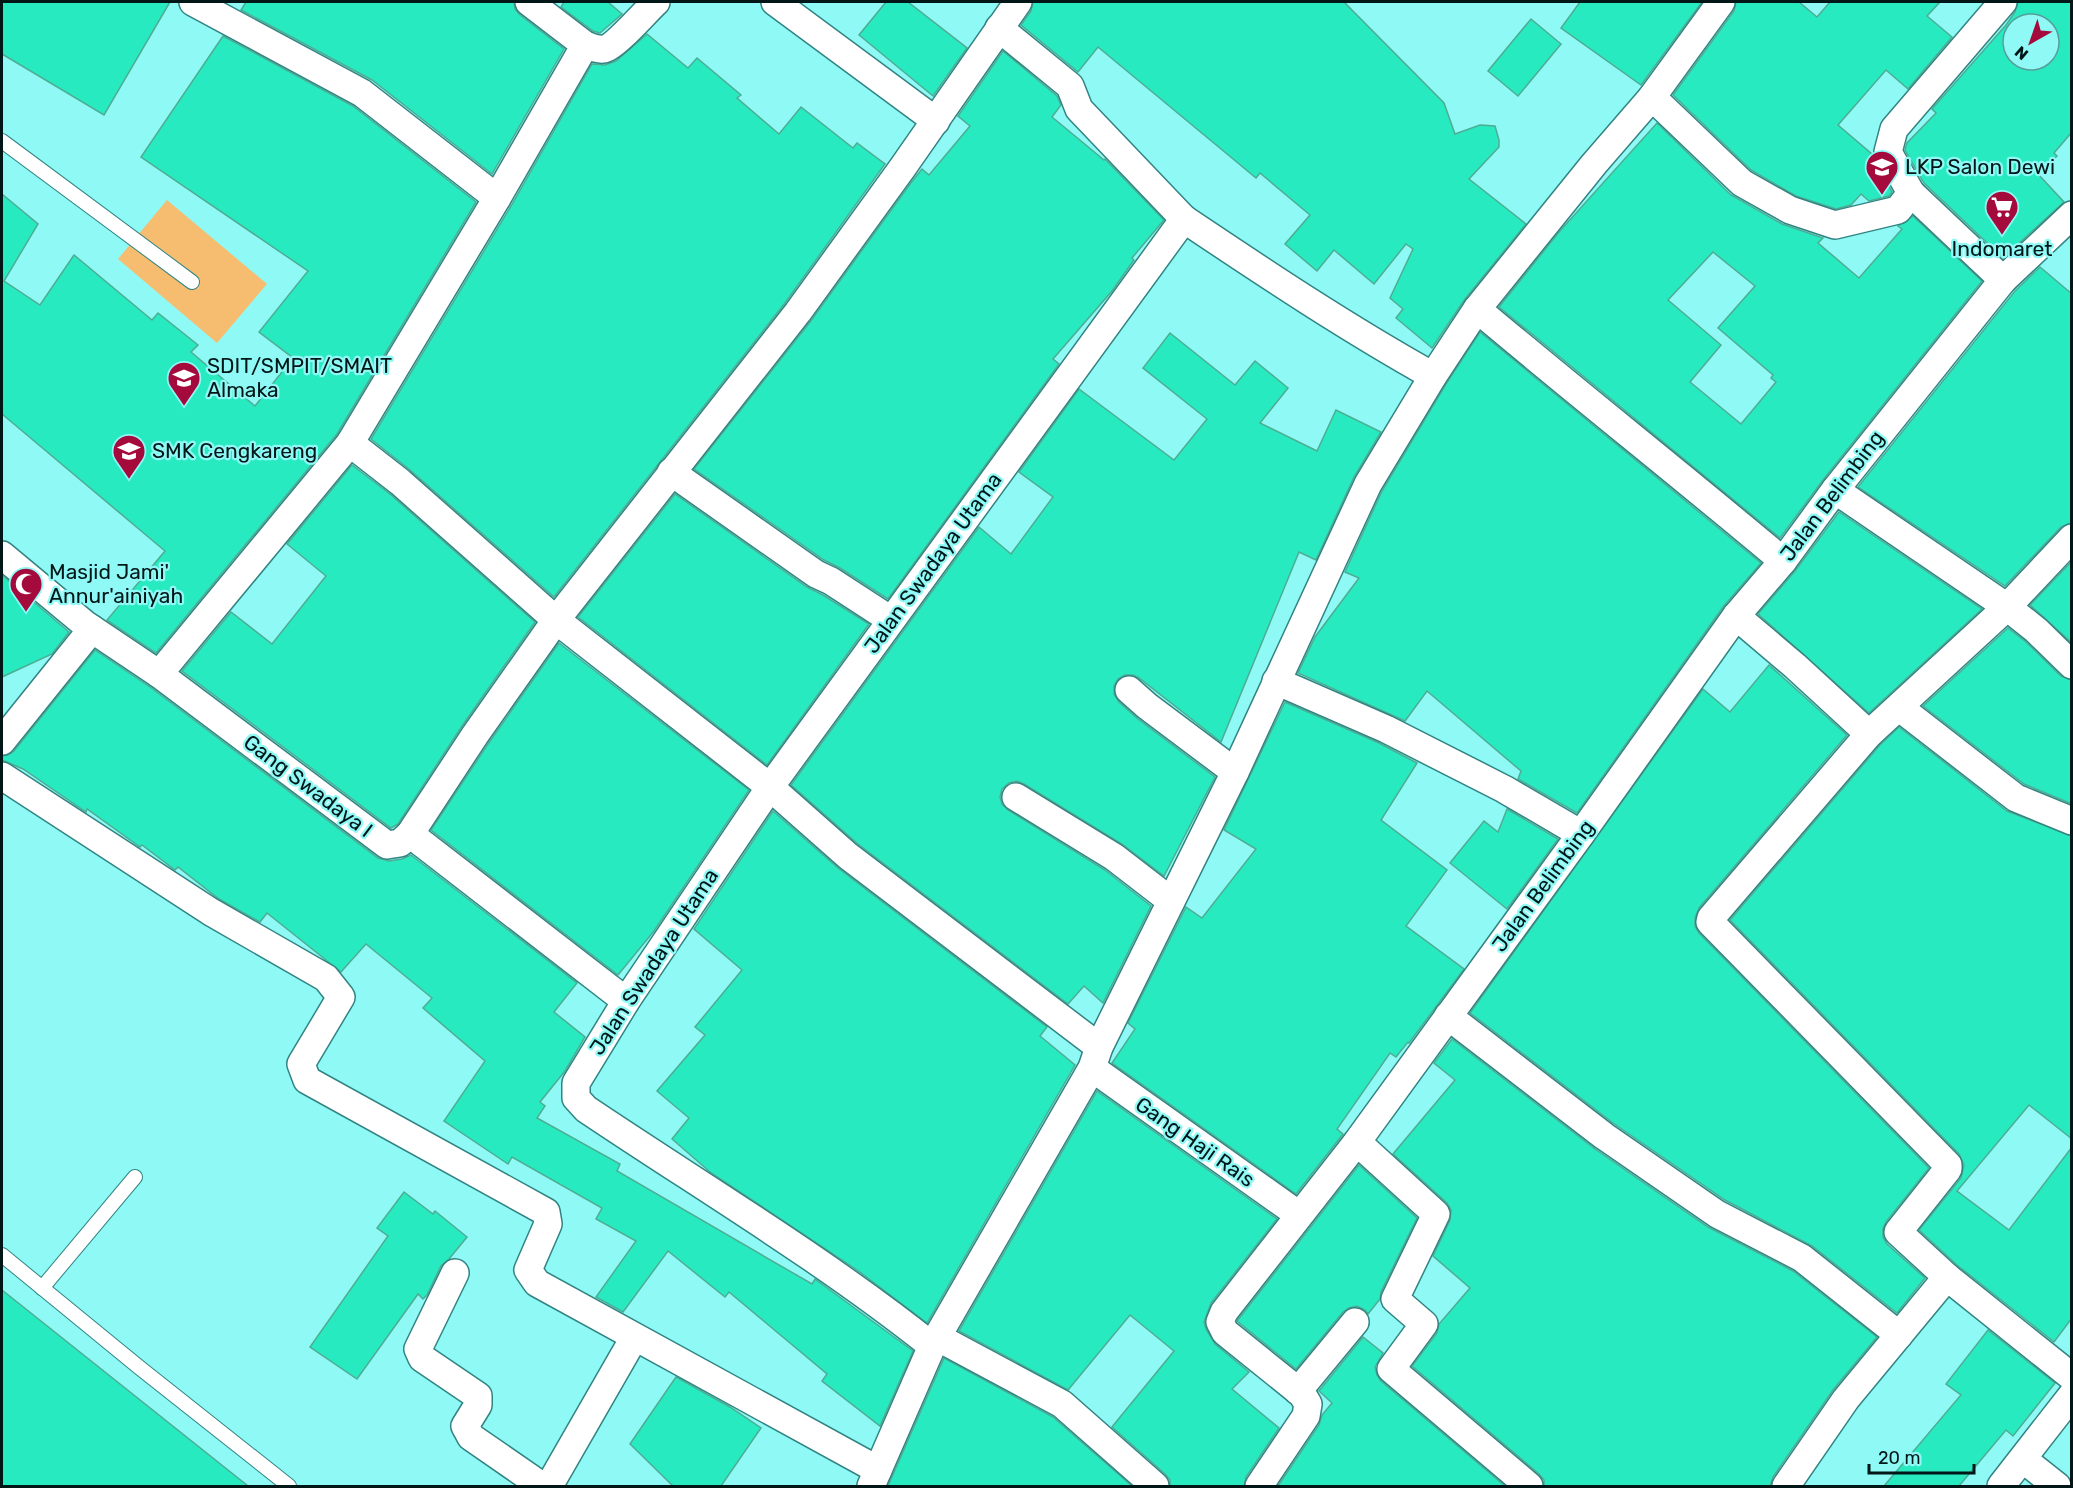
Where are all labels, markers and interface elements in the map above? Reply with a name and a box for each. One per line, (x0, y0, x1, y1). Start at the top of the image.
north arrow (2001, 12, 2061, 72)
text: N (2011, 42, 2032, 64)
school or university icon: LKP Salon Dewi (1864, 149, 1900, 196)
place label: LKP Salon Dewi (1905, 154, 2055, 179)
supermarket icon: Indomaret (1984, 189, 2020, 236)
place label: Indomaret (1952, 236, 2052, 261)
place label: SDIT/SMPIT/SMAIT Almaka (207, 353, 392, 402)
school or university icon: SDIT/SMPIT/SMAIT Almaka (166, 360, 202, 407)
street label: Jalan Belimbing (1774, 426, 1889, 566)
school or university icon: SMK Cengkareng (111, 433, 147, 480)
place label: SMK Cengkareng (152, 438, 317, 463)
street label: Jalan Swadaya Utama (859, 468, 1007, 658)
place label: Masjid Jami' Annur'ainiyah (49, 559, 183, 608)
mosque icon: Masjid Jami' Annur'ainiyah (8, 566, 44, 613)
street label: Gang Swadaya I (239, 729, 378, 842)
street label: Jalan Belimbing (1486, 815, 1599, 957)
street label: Jalan Swadaya Utama (584, 864, 723, 1060)
street label: Gang Haji Rais (1131, 1091, 1260, 1192)
scale bar (1869, 1437, 1974, 1475)
text: 20 m (1878, 1447, 1920, 1469)

